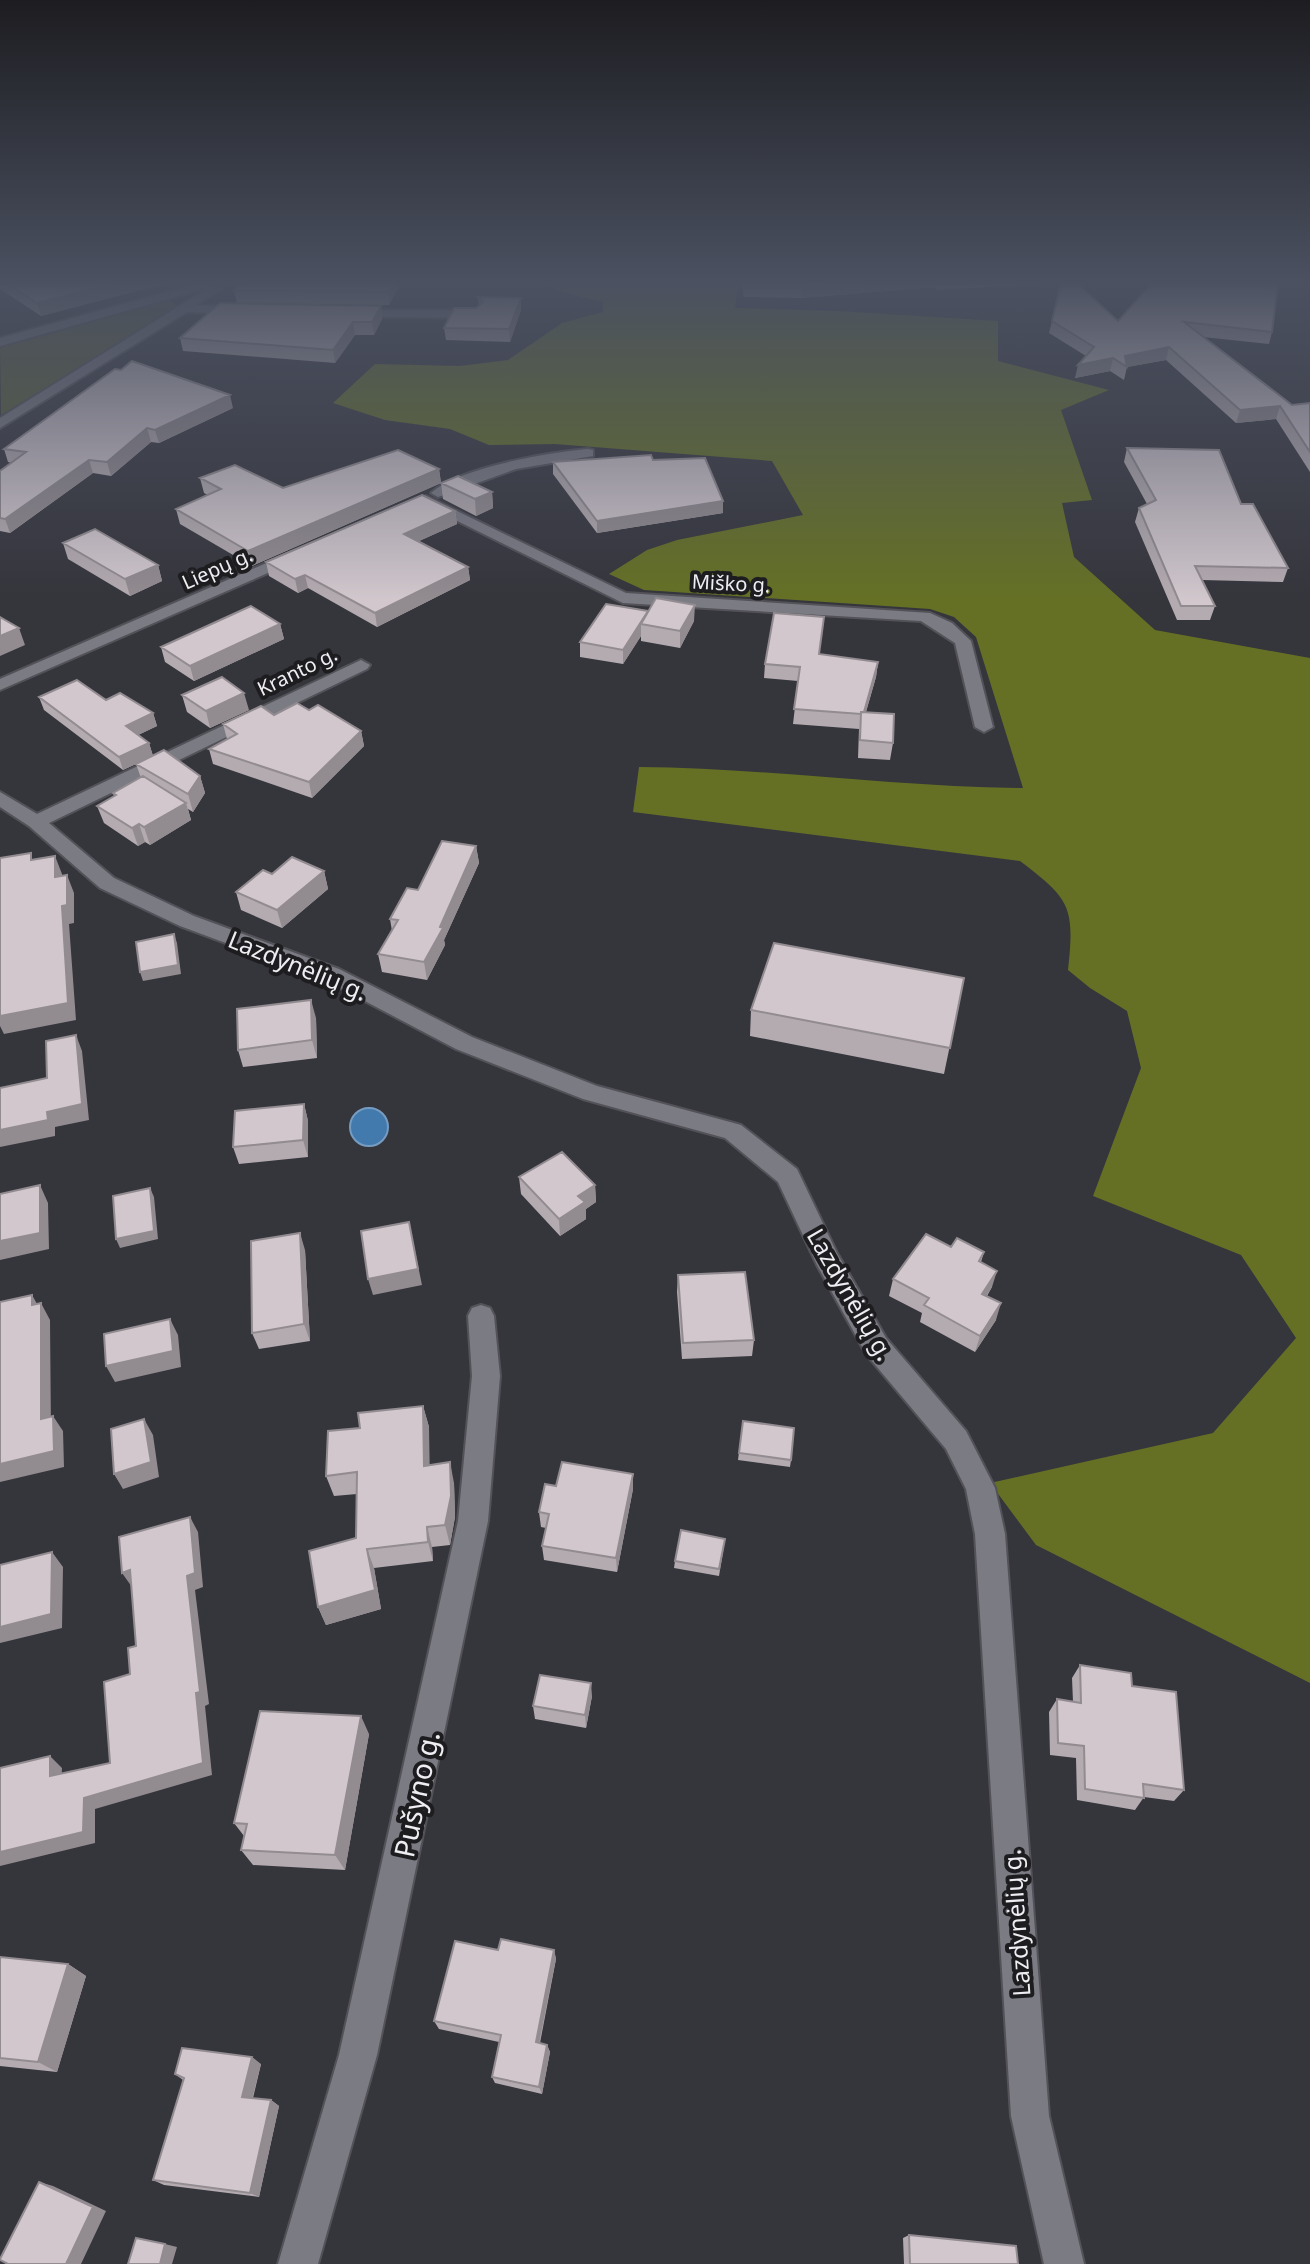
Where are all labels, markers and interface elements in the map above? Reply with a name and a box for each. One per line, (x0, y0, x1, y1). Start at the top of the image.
street label: Liepų g. (178, 541, 256, 595)
street label: Miško g. (691, 567, 771, 599)
street label: Kranto g. (252, 640, 342, 702)
street label: Lazdynėlių g. (224, 922, 372, 1008)
street label: Lazdynėlių g. (800, 1222, 902, 1366)
street label: Pušyno g. (384, 1727, 448, 1861)
street label: Lazdynėlių g. (994, 1848, 1038, 1998)

